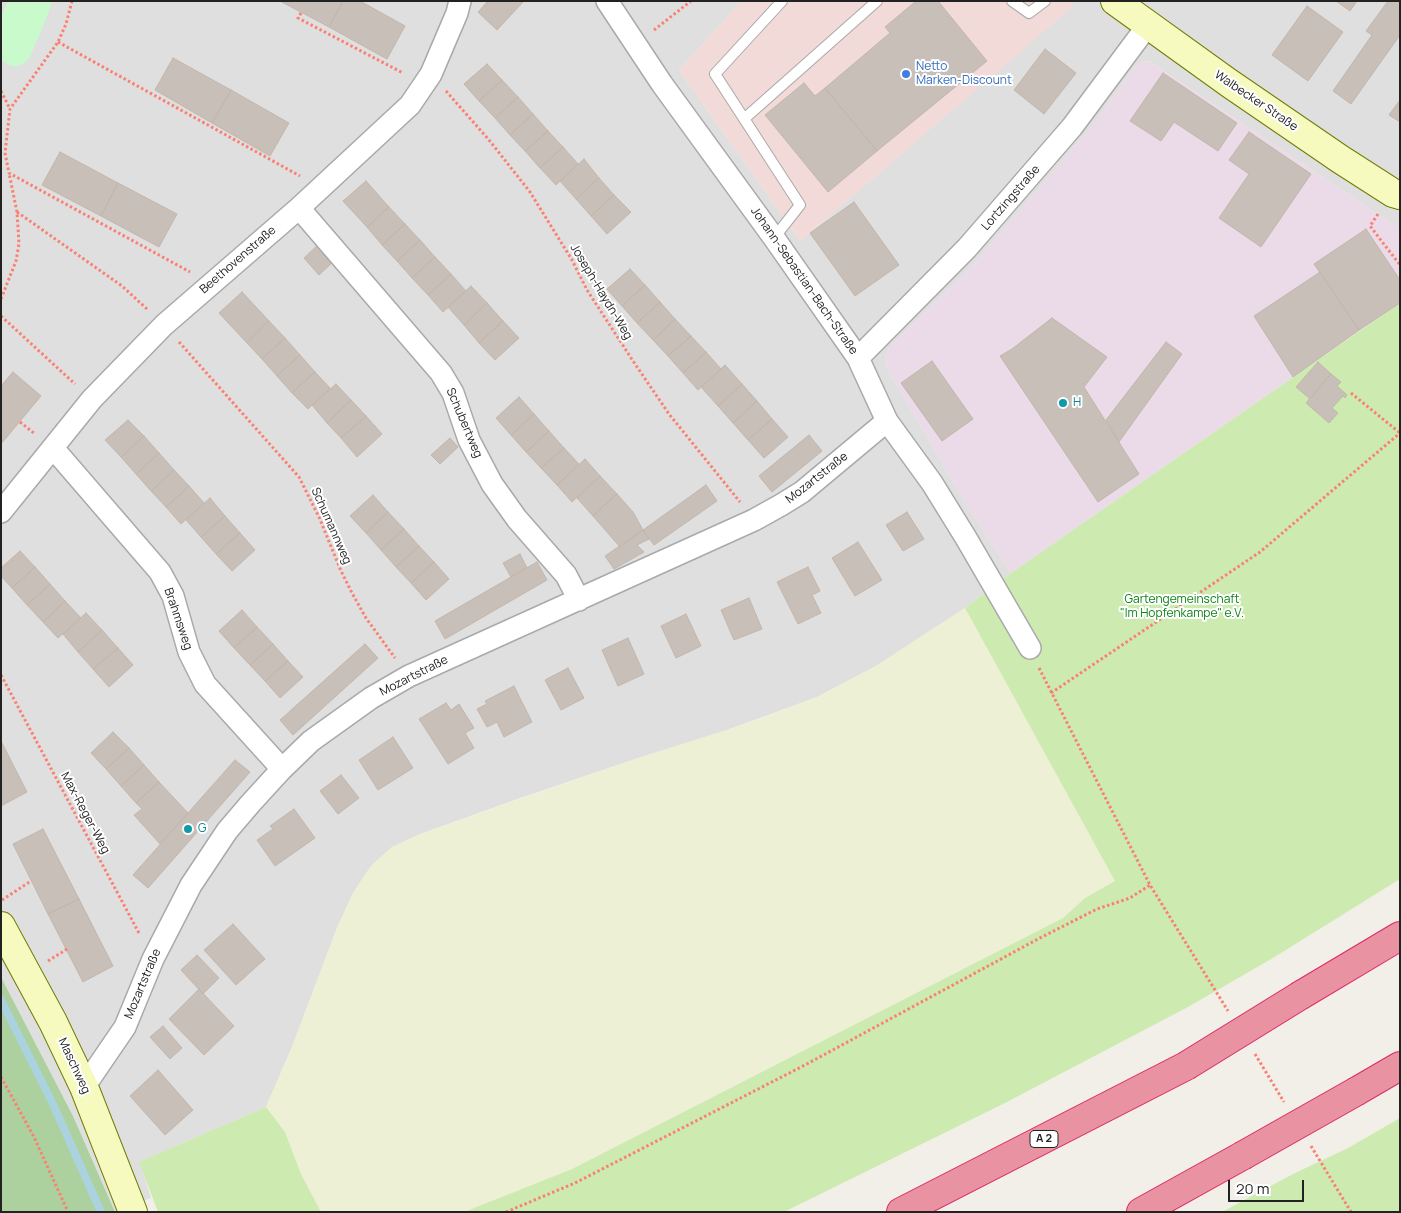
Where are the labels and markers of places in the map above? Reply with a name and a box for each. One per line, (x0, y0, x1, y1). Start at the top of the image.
place label: Netto Marken-Discount (916, 60, 1012, 88)
marker: Netto Marken-Discount (900, 68, 912, 80)
place label: H (1073, 396, 1081, 410)
marker: H (1057, 397, 1069, 409)
place label: G (198, 822, 206, 836)
marker: G (182, 823, 194, 835)

